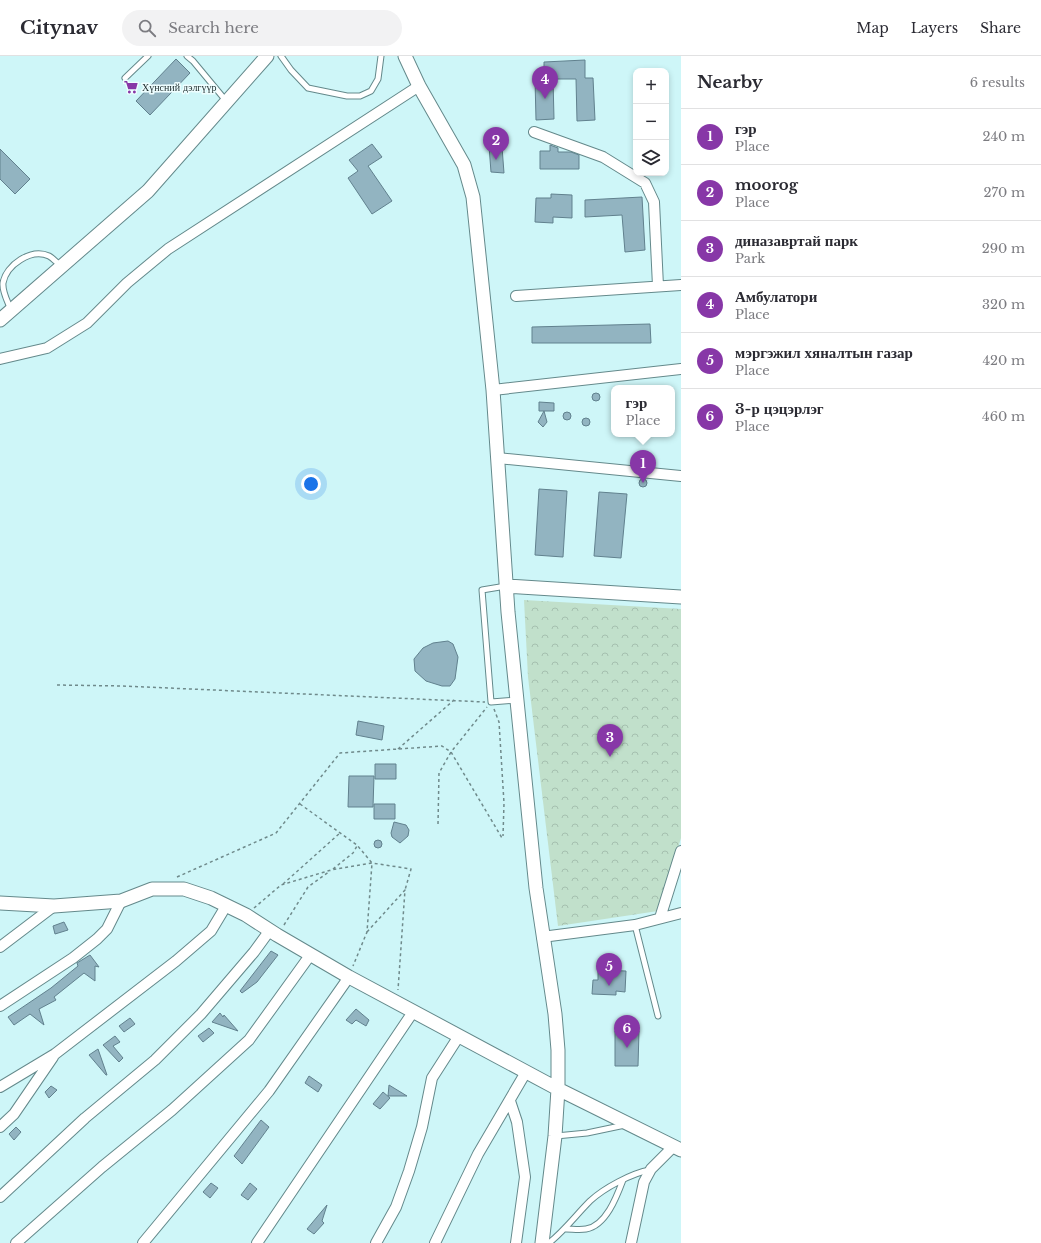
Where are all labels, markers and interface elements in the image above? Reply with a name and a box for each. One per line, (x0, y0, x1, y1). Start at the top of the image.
search box (122, 10, 402, 46)
text: Citynav (20, 16, 98, 39)
icon: search (136, 17, 158, 39)
text: Search here (168, 18, 259, 37)
text: Map (856, 19, 889, 37)
text: Layers (911, 19, 958, 37)
text: Share (980, 19, 1021, 37)
pin: 4 (532, 66, 558, 99)
map controls (633, 68, 669, 176)
button: + (633, 68, 669, 104)
text: Nearby (697, 72, 763, 93)
text: 6 results (970, 74, 1025, 91)
supermarket icon: Хүнсний дэлгүүр (123, 79, 139, 95)
place label: Хүнсний дэлгүүр (142, 81, 216, 94)
button: − (633, 104, 669, 140)
text: гэр (735, 119, 757, 138)
pin: 2 (483, 127, 509, 160)
text: 1 (707, 128, 713, 145)
text: 240 m (982, 128, 1025, 145)
text: Place (735, 138, 770, 155)
button: layers (633, 140, 669, 176)
text: moorog (735, 175, 798, 194)
text: 2 (706, 184, 714, 201)
text: 270 m (984, 184, 1025, 201)
text: Place (735, 194, 770, 211)
text: диназавртай парк (735, 231, 858, 250)
text: 3 (706, 240, 714, 257)
text: 290 m (982, 240, 1025, 257)
text: Park (735, 250, 765, 267)
text: Амбулатори (735, 287, 817, 306)
text: 4 (706, 296, 714, 313)
text: 320 m (982, 296, 1025, 313)
text: Place (735, 306, 770, 323)
text: мэргэжил хяналтын газар (735, 343, 913, 362)
text: 5 (706, 352, 714, 369)
text: 420 m (982, 352, 1025, 369)
text: Place (735, 362, 770, 379)
popup (611, 385, 675, 437)
text: гэр (626, 393, 647, 412)
text: 3-р цэцэрлэг (735, 399, 824, 418)
text: 6 (706, 408, 714, 425)
text: 460 m (982, 408, 1025, 425)
text: Place (626, 412, 660, 429)
text: Place (735, 418, 770, 435)
pin: 1 (630, 450, 656, 483)
your location (301, 474, 321, 494)
pin: 3 (597, 724, 623, 757)
pin: 5 (596, 953, 622, 986)
pin: 6 (614, 1015, 640, 1048)

